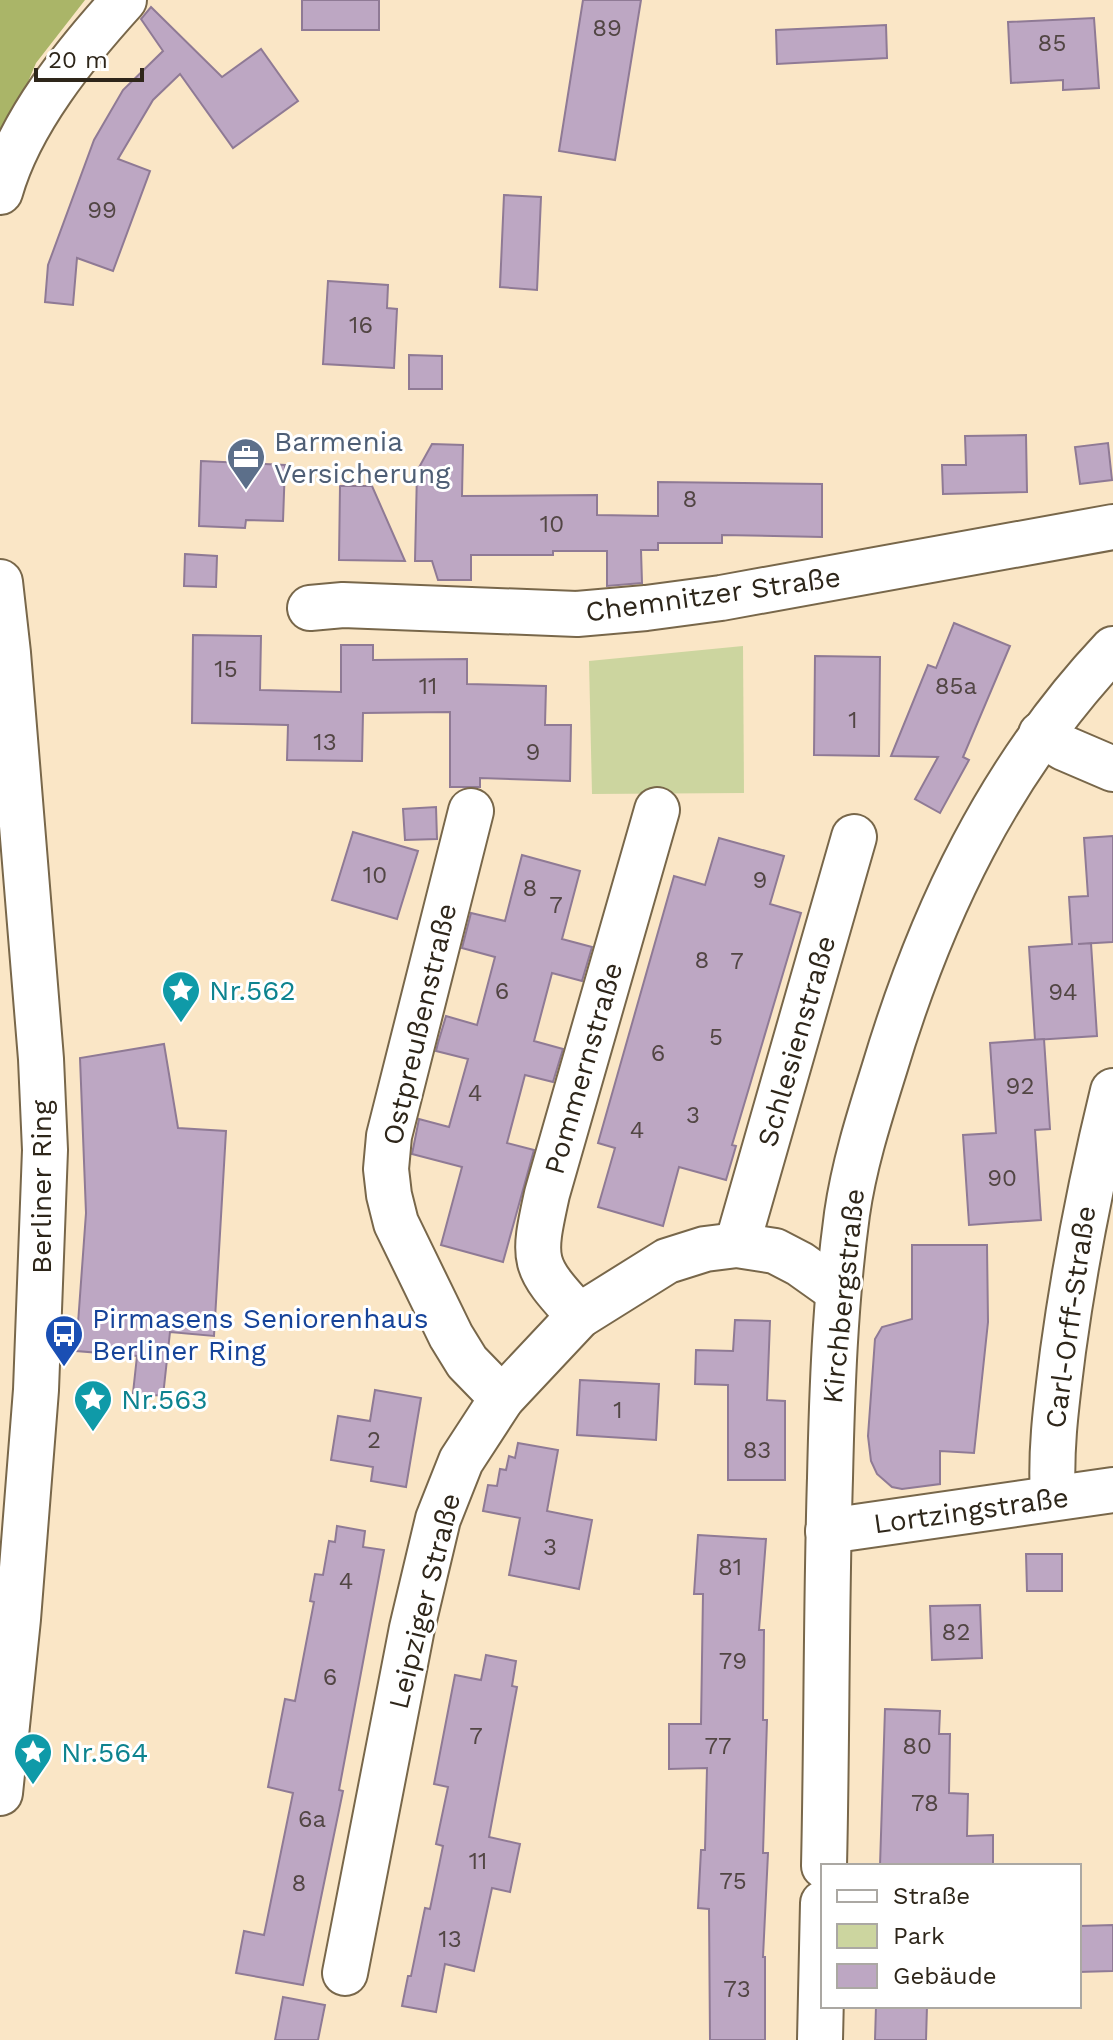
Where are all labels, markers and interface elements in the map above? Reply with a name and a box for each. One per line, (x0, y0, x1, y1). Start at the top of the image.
house number: 89 (592, 14, 622, 42)
house number: 85 (1038, 29, 1066, 57)
scale bar (36, 32, 142, 82)
text: 20 m (48, 46, 108, 74)
house number: 99 (87, 196, 117, 224)
house number: 16 (349, 311, 373, 339)
place label: Barmenia Versicherung (274, 425, 450, 490)
office icon: Barmenia Versicherung (225, 436, 267, 491)
house number: 8 (683, 485, 697, 513)
house number: 10 (540, 510, 564, 538)
street label: Chemnitzer Straße (583, 560, 843, 629)
house number: 15 (214, 655, 238, 683)
house number: 11 (419, 672, 437, 700)
house number: 85a (935, 672, 977, 700)
house number: 1 (848, 706, 858, 734)
house number: 13 (313, 728, 337, 756)
house number: 9 (526, 738, 540, 766)
house number: 10 (363, 861, 387, 889)
house number: 9 (753, 866, 767, 894)
house number: 8 (523, 874, 537, 902)
house number: 7 (549, 891, 563, 919)
street label: Ostpreußenstraße (376, 900, 463, 1148)
street label: Schlesienstraße (751, 932, 842, 1151)
house number: 8 (695, 946, 709, 974)
house number: 7 (730, 947, 744, 975)
street label: Pommernstraße (537, 958, 629, 1178)
place icon: Nr.562 (160, 969, 202, 1024)
place label: Nr.562 (209, 974, 296, 1007)
house number: 6 (495, 977, 509, 1005)
house number: 94 (1048, 978, 1078, 1006)
house number: 5 (709, 1023, 723, 1051)
house number: 6 (651, 1039, 665, 1067)
house number: 92 (1006, 1072, 1034, 1100)
house number: 4 (468, 1079, 482, 1107)
street label: Berliner Ring (25, 1100, 58, 1274)
house number: 3 (686, 1101, 700, 1129)
house number: 4 (630, 1116, 644, 1144)
house number: 90 (987, 1164, 1017, 1192)
street label: Kirchbergstraße (816, 1187, 871, 1405)
street label: Carl-Orff-Straße (1039, 1204, 1102, 1430)
place label: Pirmasens Seniorenhaus Berliner Ring (92, 1302, 428, 1367)
bus stop icon: Pirmasens Seniorenhaus Berliner Ring (43, 1313, 85, 1368)
place icon: Nr.563 (72, 1378, 114, 1433)
place label: Nr.563 (121, 1383, 208, 1416)
house number: 1 (613, 1396, 623, 1424)
house number: 2 (367, 1426, 381, 1454)
house number: 83 (743, 1436, 771, 1464)
street label: Lortzingstraße (871, 1480, 1071, 1541)
street label: Leipziger Straße (382, 1490, 467, 1712)
house number: 3 (543, 1533, 557, 1561)
house number: 81 (718, 1553, 742, 1581)
house number: 4 (339, 1567, 353, 1595)
house number: 82 (942, 1618, 970, 1646)
house number: 79 (719, 1647, 747, 1675)
house number: 6 (323, 1663, 337, 1691)
house number: 7 (469, 1722, 483, 1750)
place icon: Nr.564 (12, 1731, 54, 1786)
house number: 77 (705, 1732, 731, 1760)
house number: 80 (902, 1732, 932, 1760)
place label: Nr.564 (61, 1736, 148, 1769)
house number: 78 (911, 1789, 939, 1817)
house number: 6a (298, 1805, 326, 1833)
house number: 11 (469, 1847, 487, 1875)
legend (821, 1864, 1081, 2008)
house number: 75 (719, 1867, 747, 1895)
house number: 8 (292, 1869, 306, 1897)
text: Straße (893, 1882, 970, 1910)
text: Park (893, 1922, 945, 1950)
house number: 13 (438, 1925, 462, 1953)
text: Gebäude (893, 1962, 997, 1990)
house number: 73 (723, 1975, 751, 2003)

